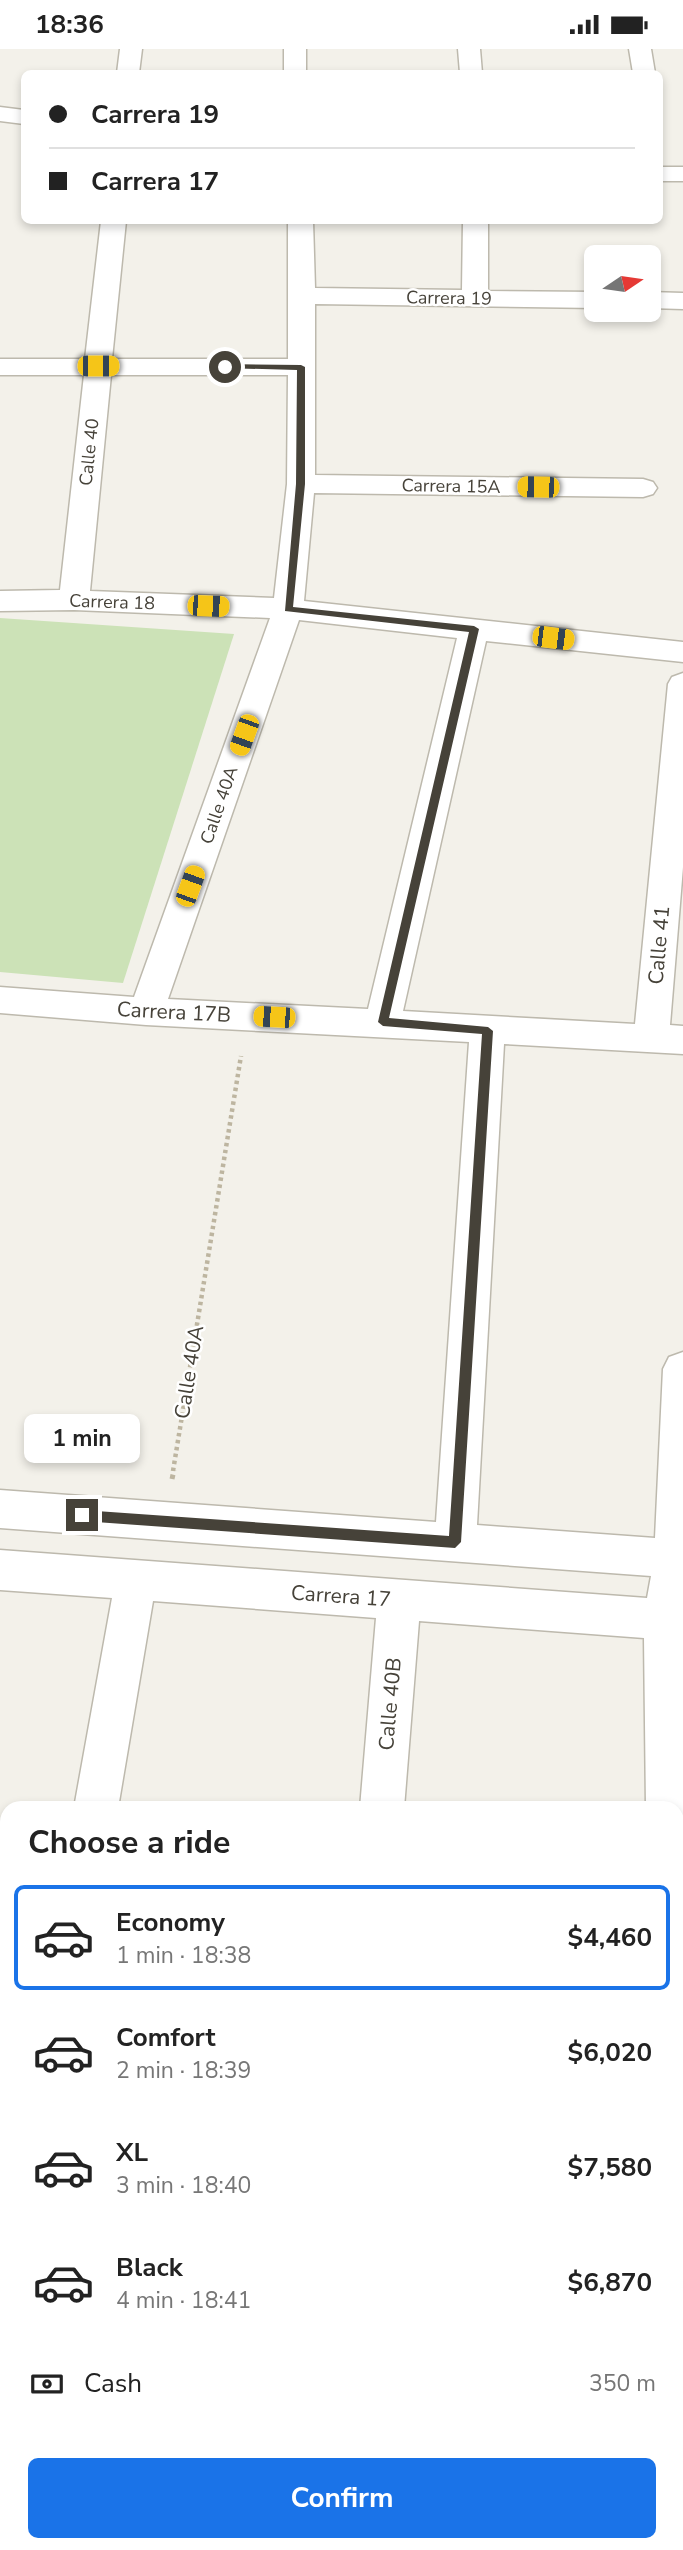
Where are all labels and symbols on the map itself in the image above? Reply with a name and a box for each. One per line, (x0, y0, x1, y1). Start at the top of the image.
north arrow (584, 245, 662, 322)
street label: Carrera 19 (406, 285, 492, 311)
route start (209, 351, 241, 383)
car (78, 356, 120, 377)
street label: Calle 40 (74, 417, 104, 487)
street label: Carrera 15A (401, 473, 501, 499)
car (517, 476, 560, 498)
street label: Carrera 18 (69, 589, 155, 615)
car (187, 595, 230, 617)
car (531, 625, 576, 651)
car (227, 712, 262, 758)
street label: Calle 40A (194, 763, 244, 847)
car (173, 863, 208, 909)
street label: Calle 41 (642, 904, 676, 986)
street label: Carrera 17B (116, 995, 232, 1029)
car (253, 1005, 296, 1029)
street label: Calle 40A (168, 1323, 210, 1421)
callout: 1 min (24, 1413, 140, 1463)
route end (66, 1499, 98, 1531)
street label: Carrera 17 (290, 1579, 392, 1613)
street label: Calle 40B (372, 1656, 408, 1752)

